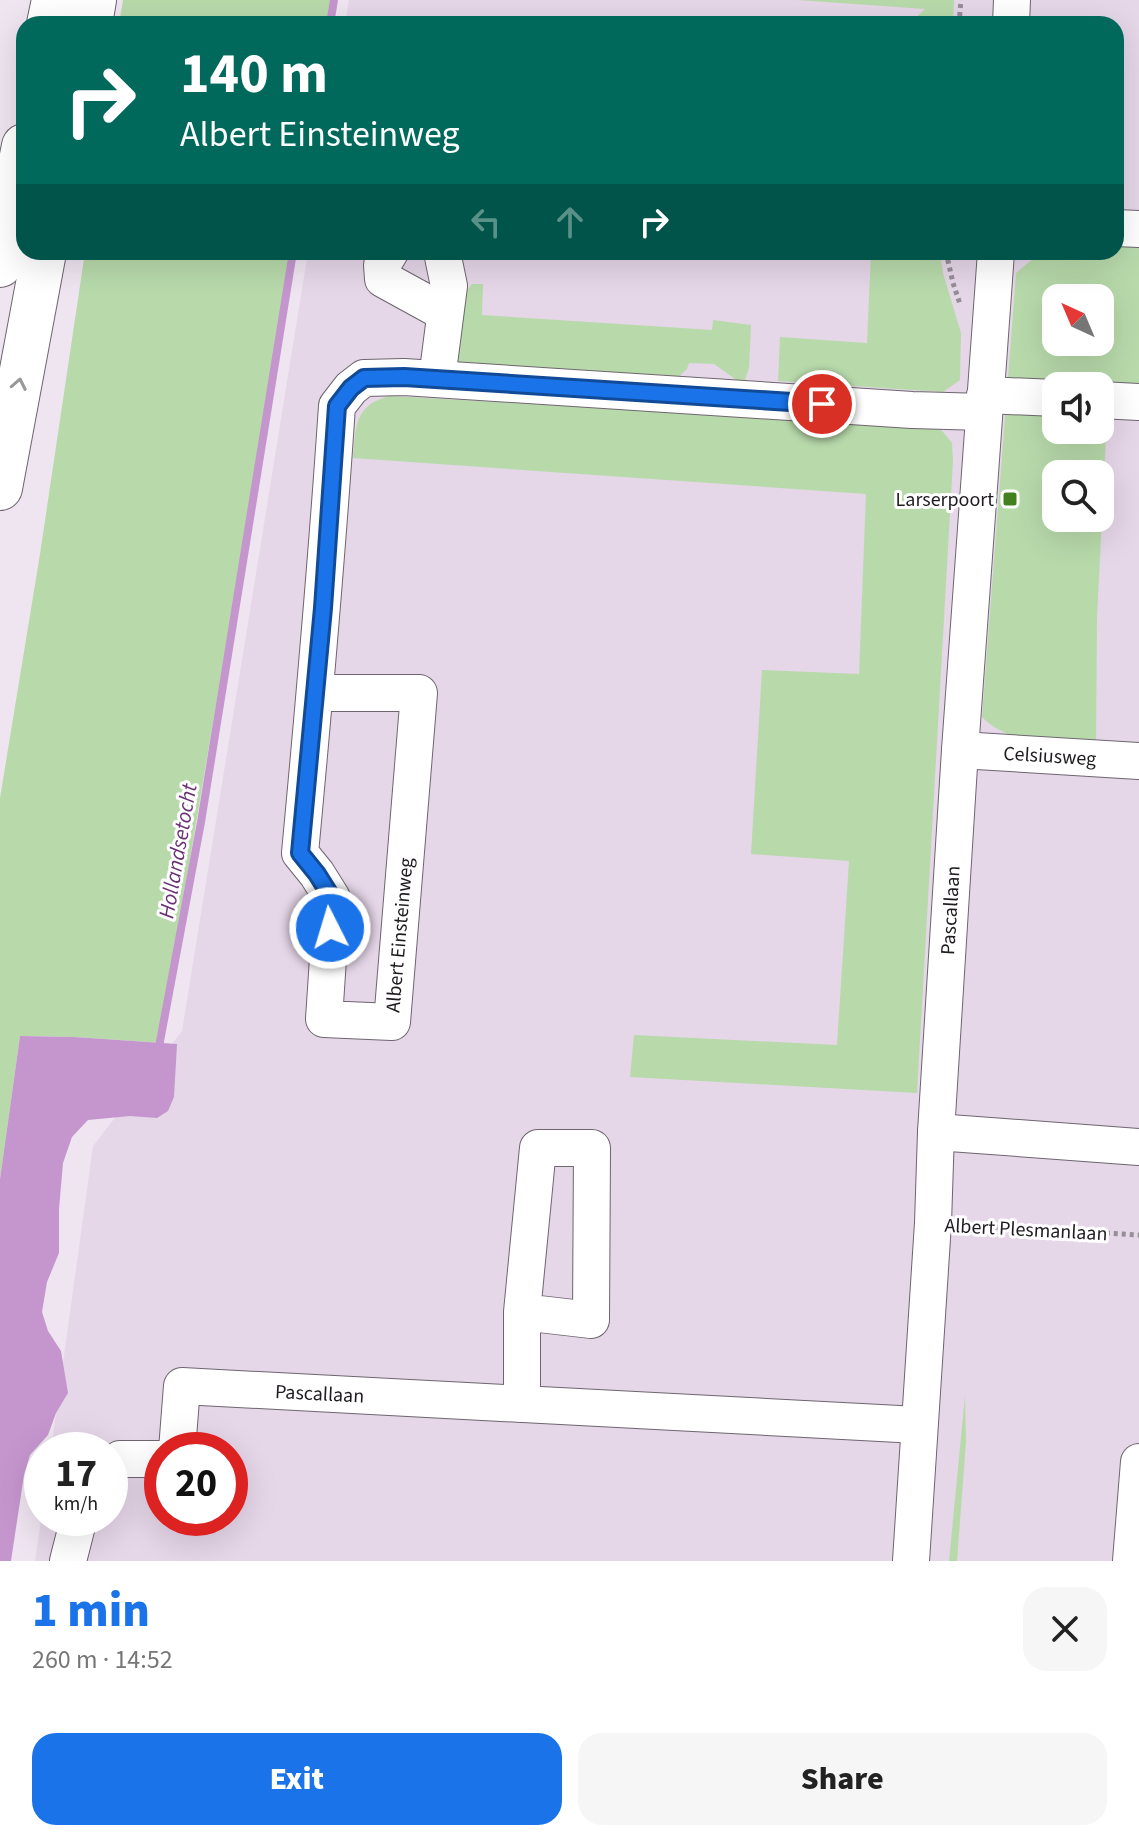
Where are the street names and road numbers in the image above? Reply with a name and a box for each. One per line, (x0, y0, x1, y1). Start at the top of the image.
street label: Celsiusweg (1002, 740, 1097, 773)
street label: Albert Einsteinweg (379, 856, 421, 1014)
street label: Pascallaan (934, 865, 968, 956)
street label: Albert Plesmanlaan (944, 1212, 1108, 1248)
street label: Pascallaan (274, 1378, 365, 1411)

